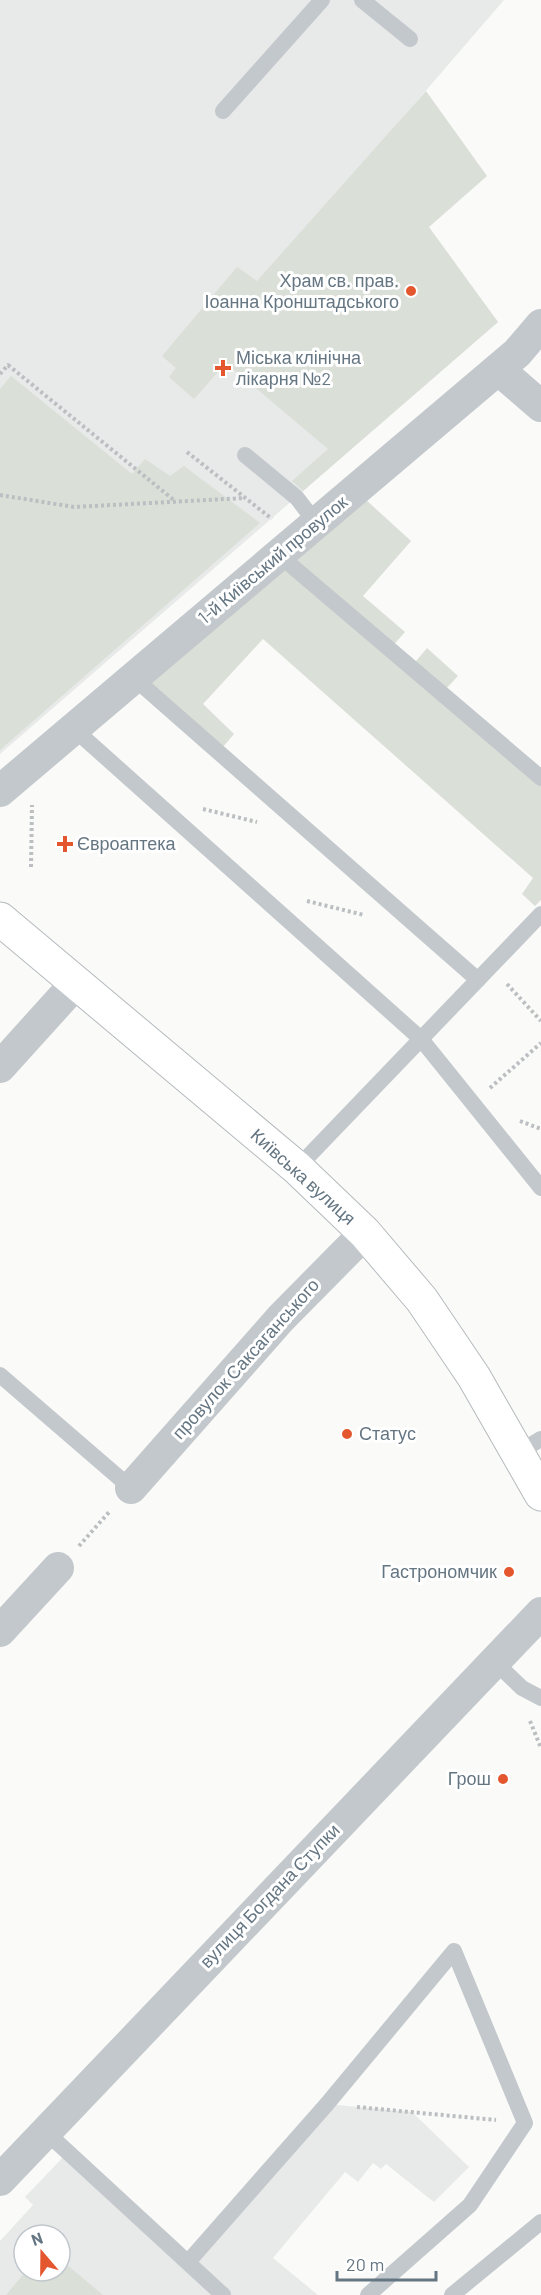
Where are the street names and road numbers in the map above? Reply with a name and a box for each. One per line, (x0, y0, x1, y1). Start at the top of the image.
street label: 1-й Київський провулок (193, 490, 352, 628)
street label: Київська вулиця (247, 1123, 361, 1229)
street label: провулок Саксаганського (167, 1273, 323, 1443)
street label: вулиця Богдана Ступки (195, 1819, 344, 1972)

